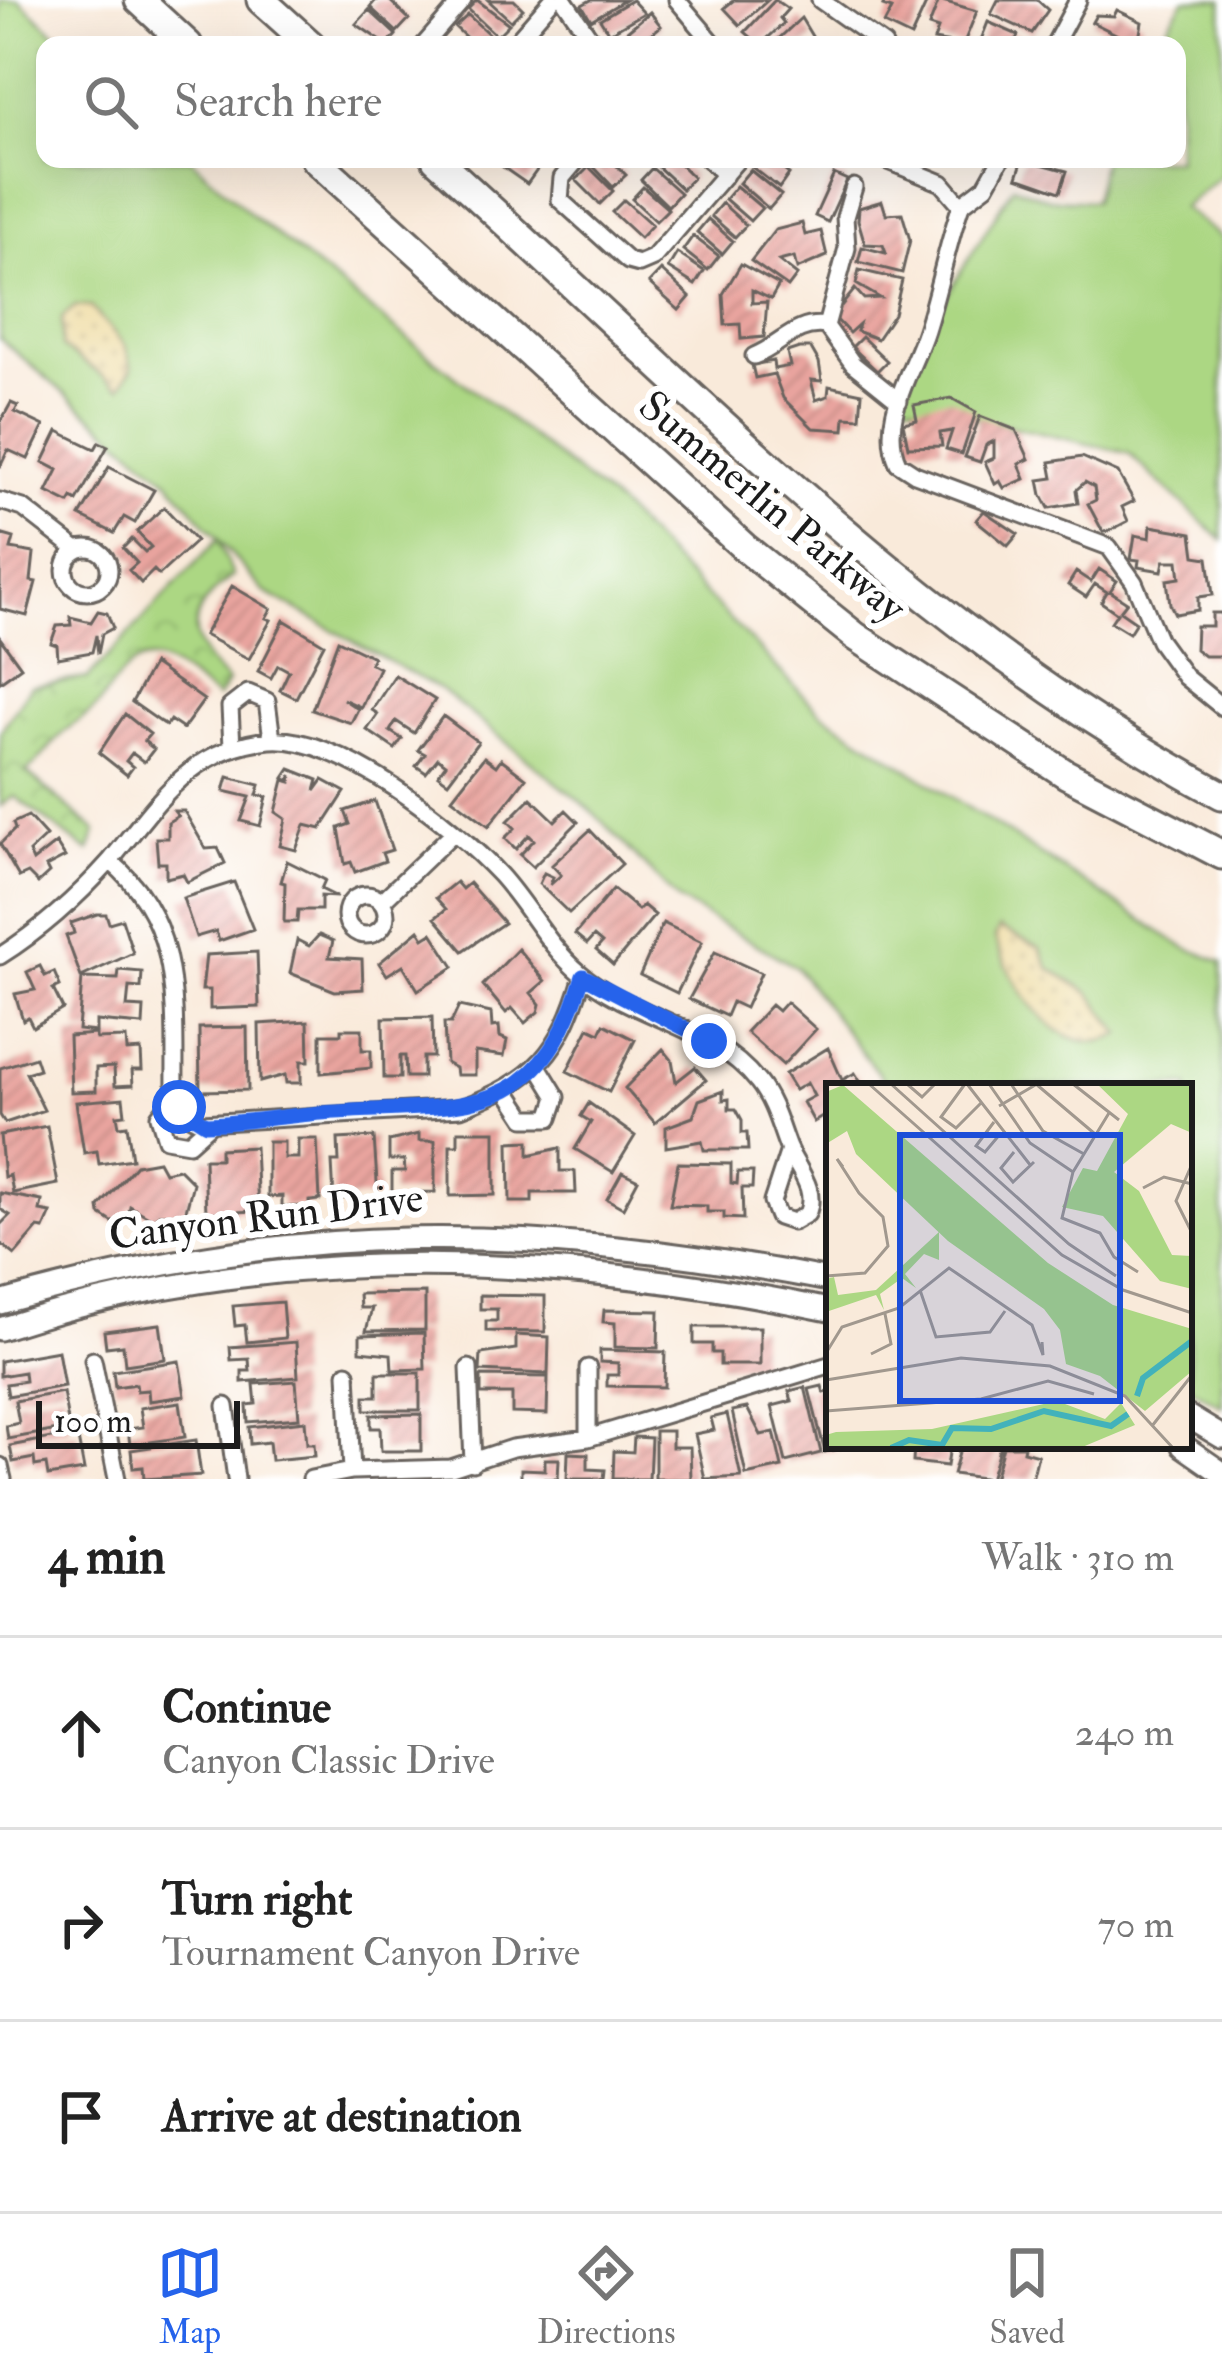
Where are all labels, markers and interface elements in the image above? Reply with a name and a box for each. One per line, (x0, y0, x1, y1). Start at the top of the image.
search box (36, 36, 1186, 168)
icon: search (78, 69, 144, 135)
text: Search here (174, 74, 382, 130)
street label: Summerlin Parkway (628, 380, 916, 634)
route end (682, 1014, 736, 1068)
route start (152, 1080, 206, 1134)
inset map (826, 1083, 1192, 1449)
street label: Canyon Run Drive (106, 1172, 426, 1262)
scale bar (36, 1395, 240, 1448)
text: 100 m (54, 1401, 132, 1442)
text: 4 min (48, 1525, 166, 1589)
text: Walk · 310 m (982, 1533, 1174, 1582)
text: Continue (162, 1680, 331, 1736)
icon: ahead (48, 1700, 114, 1766)
text: 240 m (1075, 1708, 1174, 1757)
text: Canyon Classic Drive (162, 1736, 495, 1785)
text: Turn right (162, 1872, 352, 1928)
icon: right (48, 1892, 114, 1958)
text: 70 m (1098, 1900, 1174, 1949)
text: Tournament Canyon Drive (162, 1928, 580, 1977)
icon: arrive (48, 2084, 114, 2150)
text: Arrive at destination (162, 2089, 522, 2145)
tab: Map (157, 2240, 223, 2353)
tab: Directions (537, 2240, 676, 2353)
tab: Saved (990, 2240, 1065, 2353)

